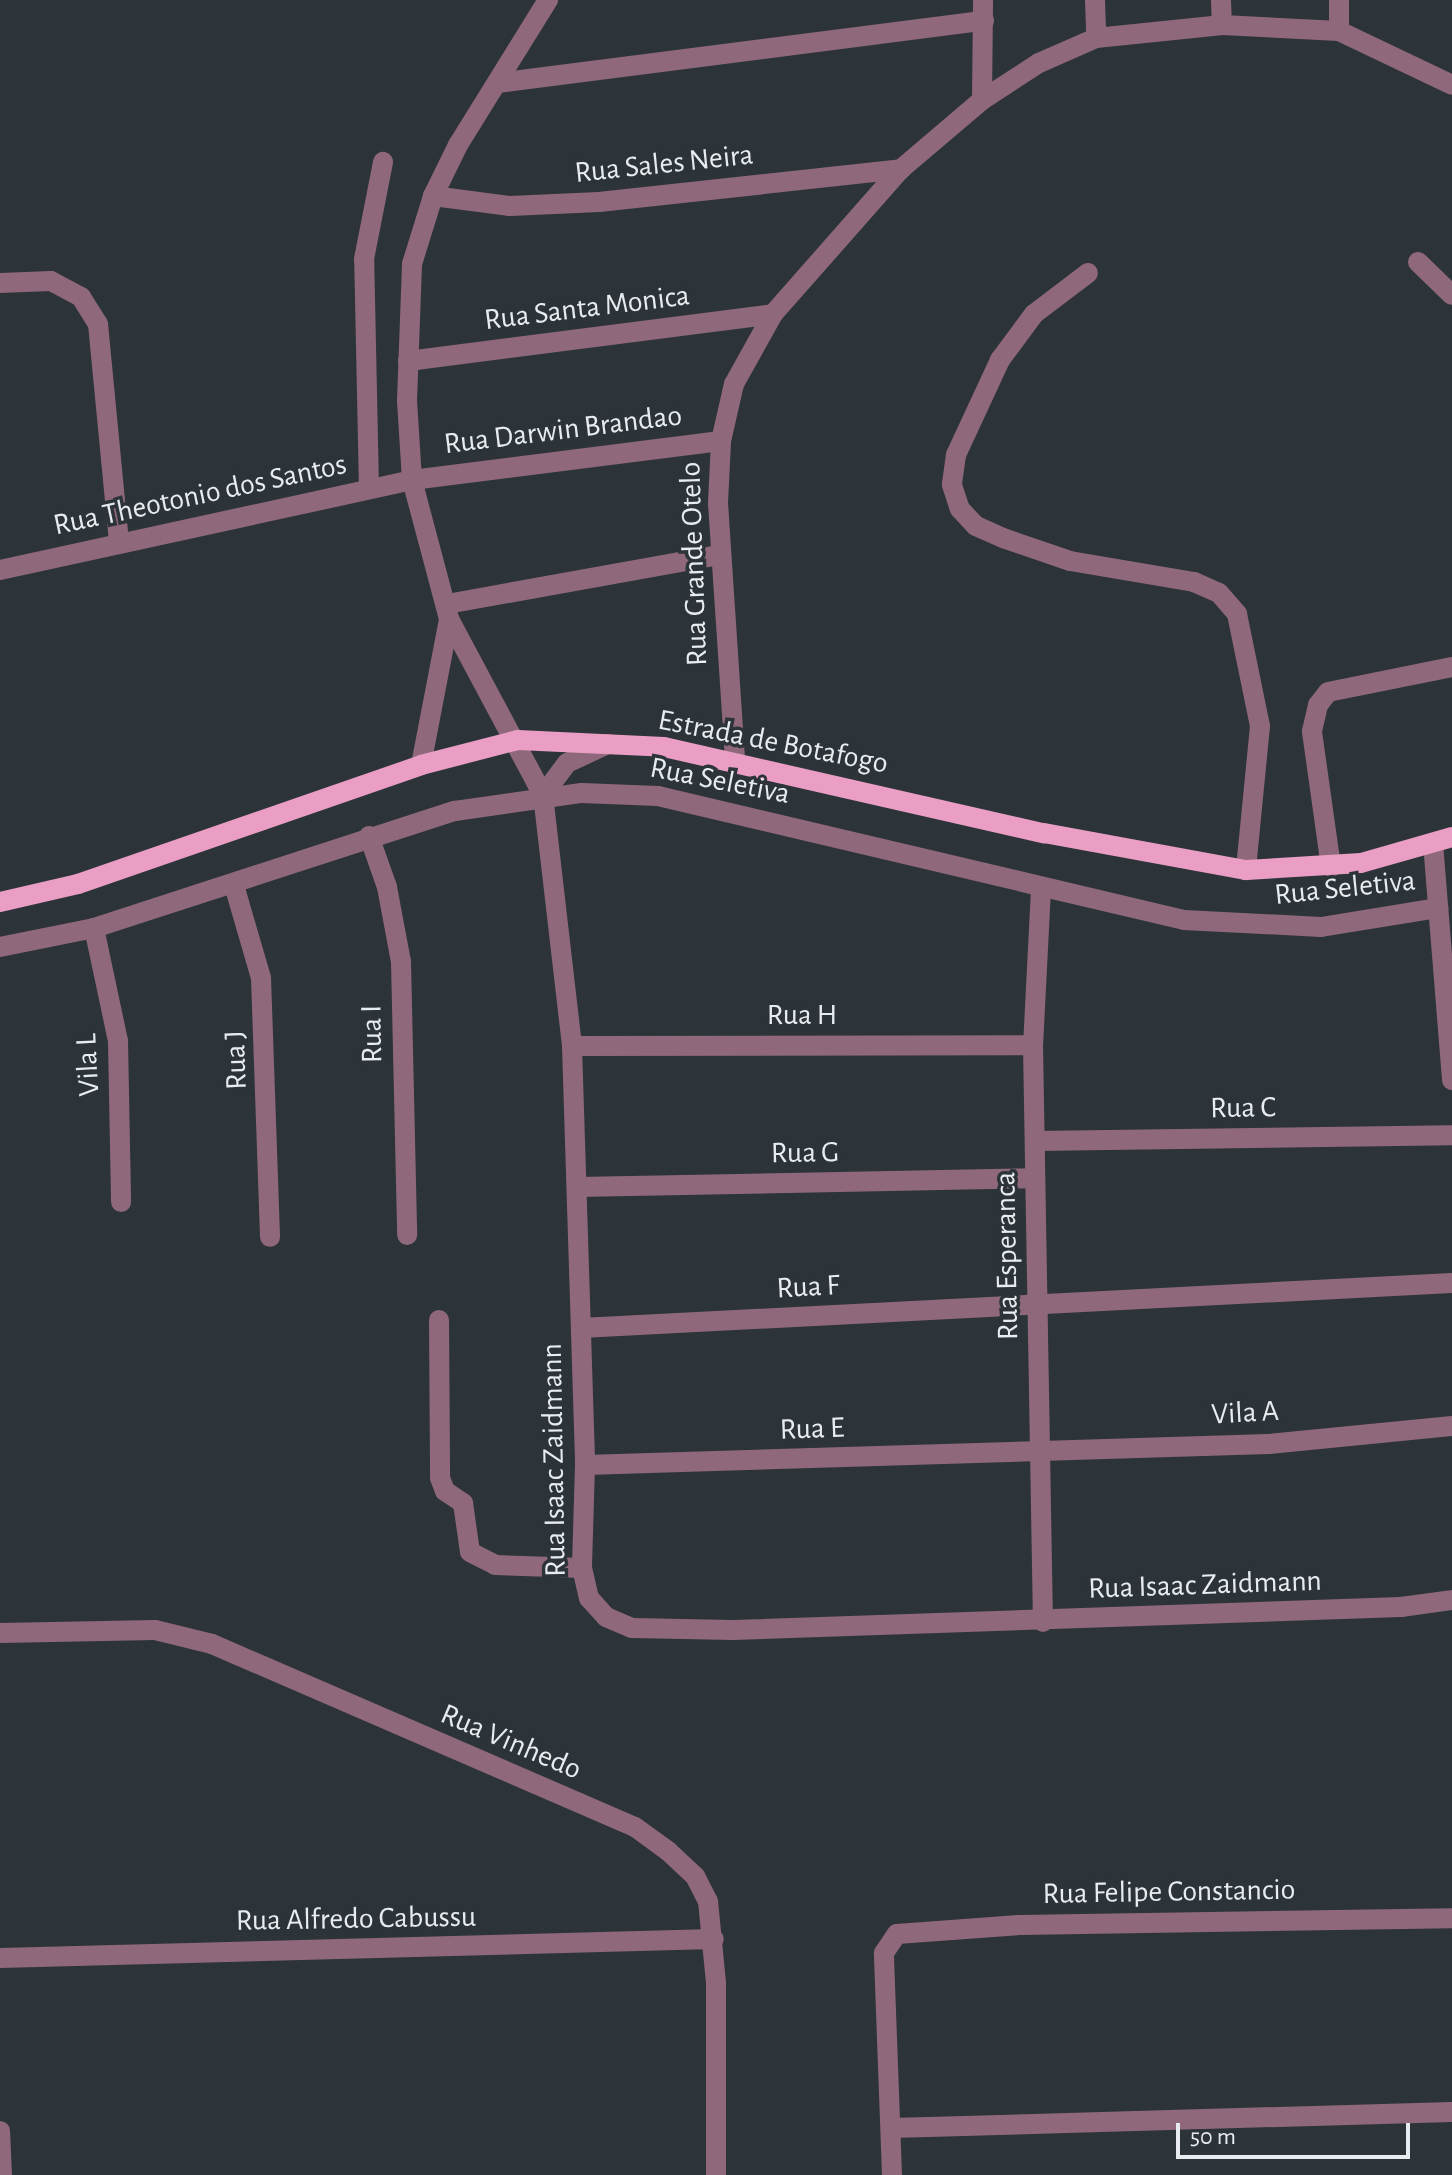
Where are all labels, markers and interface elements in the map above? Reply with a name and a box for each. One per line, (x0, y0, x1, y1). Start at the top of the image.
street label: Rua Sales Neira (573, 137, 755, 191)
street label: Rua Santa Monica (482, 278, 692, 338)
street label: Rua Darwin Brandao (442, 398, 684, 462)
street label: Rua Theotonio dos Santos (50, 446, 350, 544)
street label: Rua Grande Otelo (672, 461, 716, 667)
street label: Estrada de Botafogo (655, 702, 891, 782)
street label: Rua Seletiva (647, 750, 793, 812)
street label: Rua Seletiva (1273, 863, 1417, 913)
street label: Rua H (767, 997, 837, 1033)
street label: Rua I (353, 1005, 391, 1063)
street label: Rua J (217, 1030, 255, 1090)
street label: Vila L (68, 1033, 108, 1097)
street label: Rua C (1210, 1089, 1276, 1127)
street label: Rua G (771, 1134, 839, 1172)
street label: Rua Esperanca (988, 1172, 1026, 1340)
street label: Rua F (776, 1267, 840, 1307)
street label: Rua Isaac Zaidmann (534, 1343, 574, 1577)
street label: Vila A (1210, 1393, 1280, 1433)
street label: Rua E (779, 1410, 845, 1448)
street label: Rua Isaac Zaidmann (1088, 1563, 1322, 1607)
street label: Rua Vinhedo (435, 1696, 587, 1788)
street label: Rua Felipe Constancio (1042, 1872, 1296, 1912)
street label: Rua Alfredo Cabussu (236, 1899, 476, 1939)
scale bar (1180, 2107, 1414, 2157)
text: 50 m (1190, 2125, 1236, 2149)

